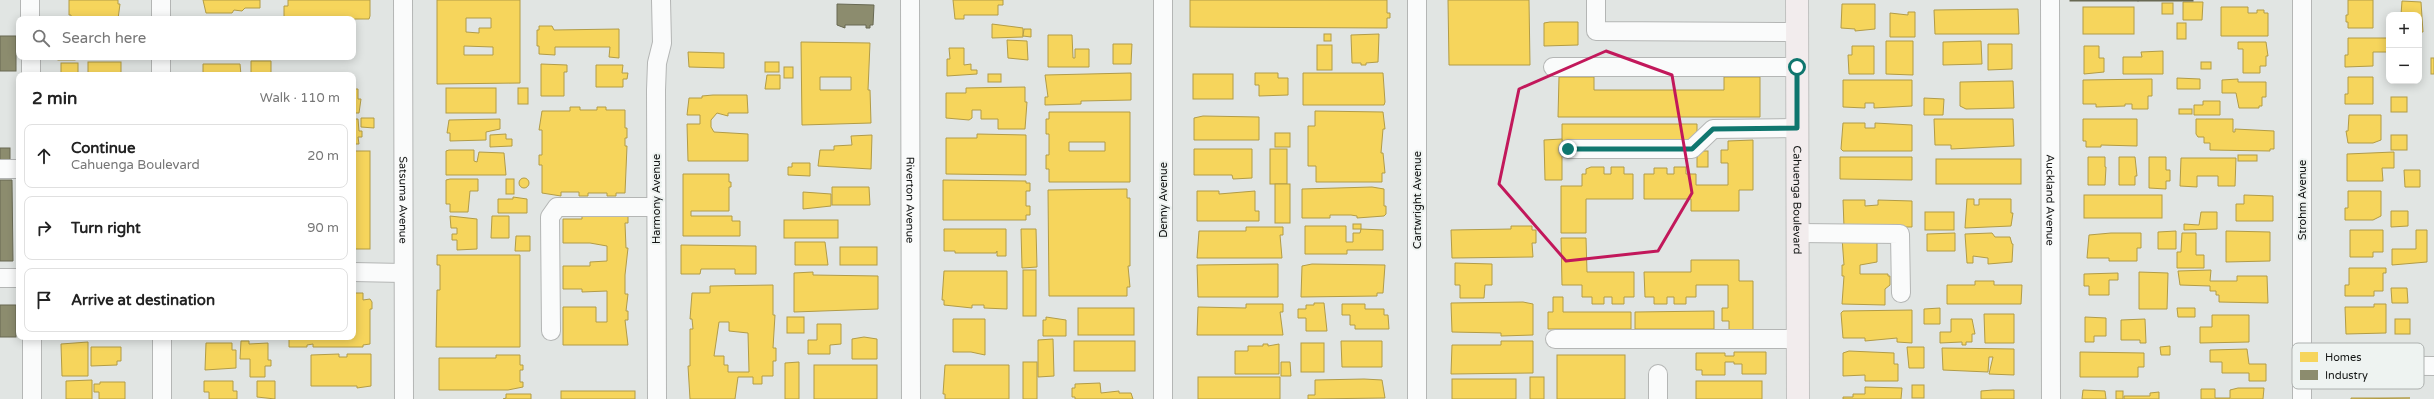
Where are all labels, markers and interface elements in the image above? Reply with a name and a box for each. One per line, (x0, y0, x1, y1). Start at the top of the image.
map controls (2386, 12, 2422, 84)
button: + (2386, 12, 2422, 48)
search box (16, 16, 356, 60)
icon: search (30, 27, 52, 49)
text: Search here (62, 29, 146, 47)
button: − (2386, 48, 2422, 84)
route start (1788, 58, 1806, 76)
text: 2 min (32, 88, 77, 109)
text: Walk · 110 m (260, 90, 340, 106)
text: Continue (71, 139, 135, 157)
route end (1559, 140, 1577, 158)
icon: ahead (33, 145, 55, 167)
street label: Cahuenga Boulevard (1791, 145, 1804, 255)
text: 20 m (307, 148, 339, 164)
street label: Cartwright Avenue (1411, 151, 1424, 249)
street label: Harmony Avenue (650, 154, 663, 244)
street label: Auckland Avenue (2044, 154, 2057, 246)
street label: Satsuma Avenue (397, 156, 410, 244)
text: Cahuenga Boulevard (71, 157, 200, 173)
street label: Riverton Avenue (904, 157, 917, 243)
street label: Strohm Avenue (2296, 160, 2309, 240)
street label: Denny Avenue (1157, 162, 1170, 238)
icon: right (33, 217, 55, 239)
text: Turn right (71, 219, 141, 237)
text: 90 m (307, 220, 339, 236)
icon: arrive (33, 289, 55, 311)
text: Arrive at destination (71, 291, 215, 309)
legend (2292, 343, 2424, 389)
text: Homes (2325, 351, 2361, 364)
text: Industry (2325, 369, 2368, 382)

